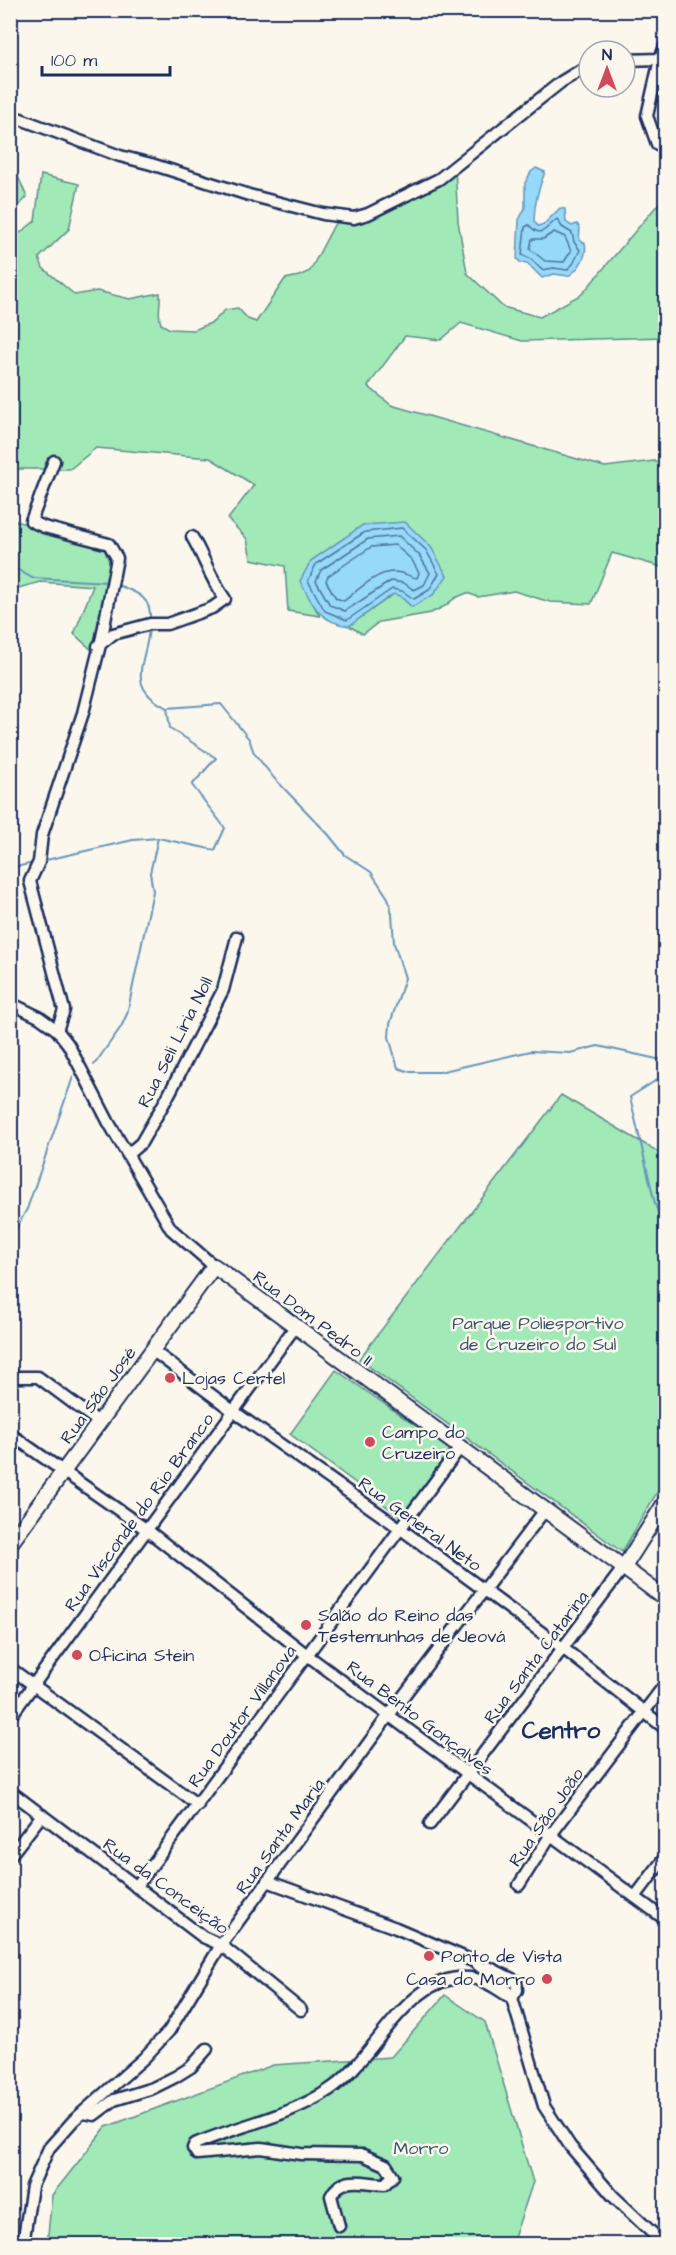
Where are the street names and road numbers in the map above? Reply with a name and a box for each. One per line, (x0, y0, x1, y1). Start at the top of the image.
street label: Rua Seli Liria Noll (132, 972, 219, 1112)
street label: Rua Dom Pedro II (247, 1265, 378, 1372)
street label: Rua São José (55, 1341, 142, 1449)
street label: Rua Visconde do Rio Branco (59, 1408, 220, 1617)
street label: Rua General Neto (353, 1471, 486, 1578)
street label: Rua Santa Catarina (478, 1586, 595, 1729)
street label: Rua Doutor Villanova (182, 1640, 303, 1793)
street label: Rua Bento Gonçalves (341, 1655, 498, 1782)
street label: Rua São João (503, 1763, 590, 1872)
street label: Rua Santa Maria (230, 1773, 331, 1899)
street label: Rua da Conceição (98, 1832, 234, 1941)

